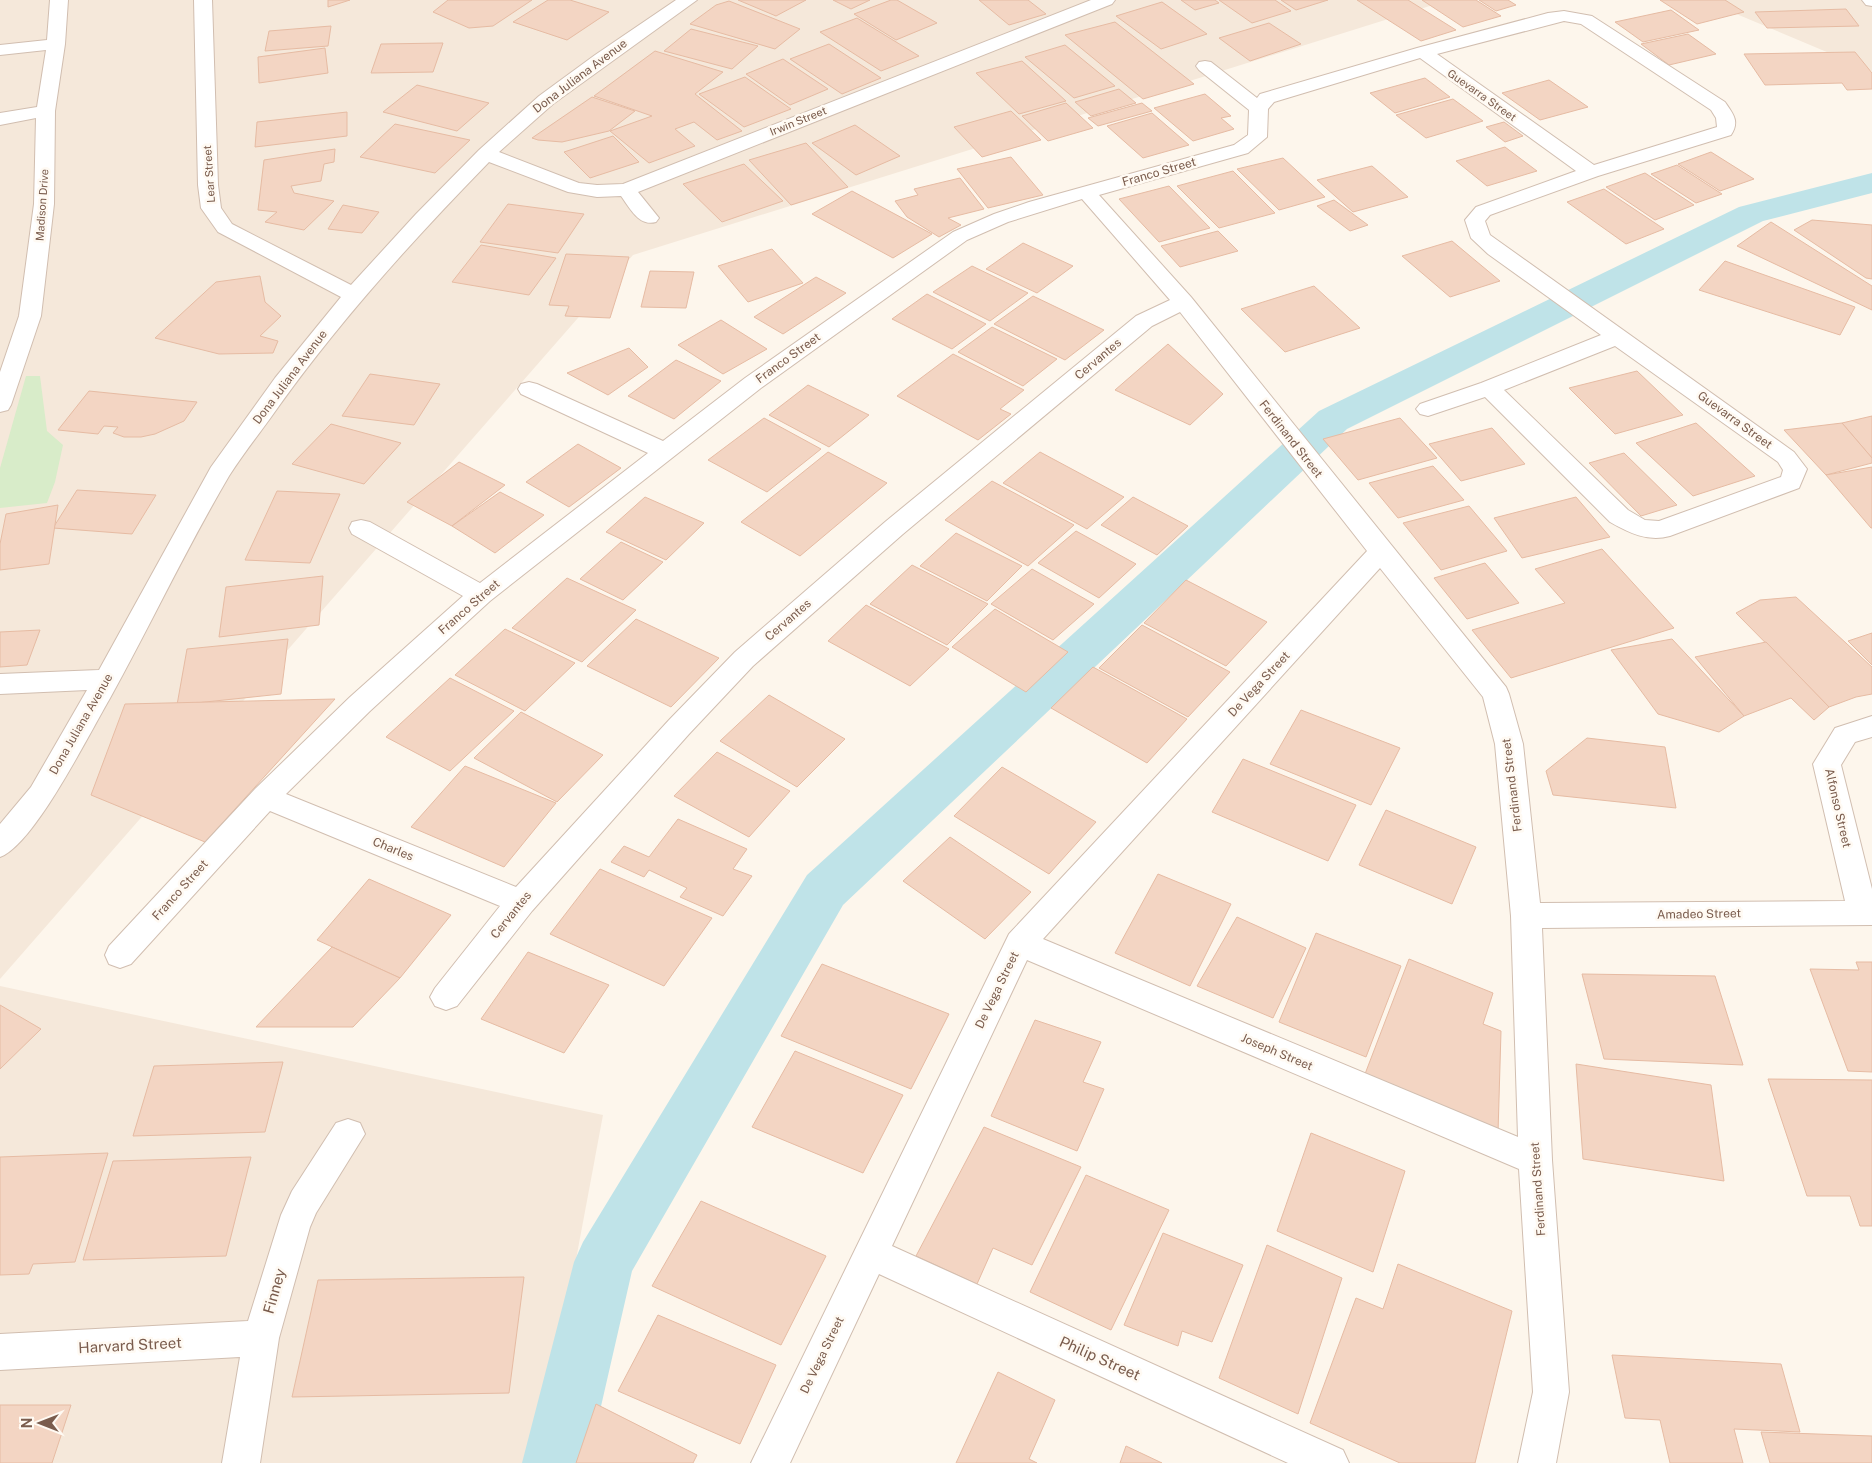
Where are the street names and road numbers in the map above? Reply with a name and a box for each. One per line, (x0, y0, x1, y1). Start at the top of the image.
street label: Dona Juliana Avenue (530, 36, 630, 116)
street label: Guevarra Street (1445, 67, 1519, 123)
street label: Irwin Street (768, 104, 828, 138)
street label: Lear Street (201, 145, 217, 203)
street label: Franco Street (1120, 155, 1198, 189)
street label: Madison Drive (33, 169, 51, 241)
street label: Dona Juliana Avenue (250, 327, 330, 427)
street label: Franco Street (753, 330, 823, 386)
street label: Cervantes (1072, 335, 1124, 383)
street label: Guevarra Street (1695, 388, 1775, 452)
street label: Ferdinand Street (1256, 398, 1326, 481)
street label: Franco Street (436, 576, 503, 637)
street label: Cervantes (762, 596, 814, 644)
street label: De Vega Street (1225, 648, 1293, 719)
street label: Dona Juliana Avenue (46, 671, 116, 777)
street label: Ferdinand Street (1499, 737, 1525, 833)
street label: Alfonso Street (1822, 767, 1854, 849)
street label: Charles (371, 835, 415, 863)
street label: Franco Street (149, 857, 211, 923)
street label: Cervantes (488, 889, 534, 941)
street label: Amadeo Street (1657, 906, 1742, 922)
street label: De Vega Street (972, 949, 1022, 1031)
street label: Joseph Street (1239, 1031, 1315, 1073)
street label: Ferdinand Street (1528, 1141, 1548, 1236)
street label: Finney (259, 1266, 289, 1316)
street label: De Vega Street (797, 1314, 847, 1396)
street label: Philip Street (1057, 1333, 1143, 1383)
street label: Harvard Street (78, 1334, 182, 1356)

